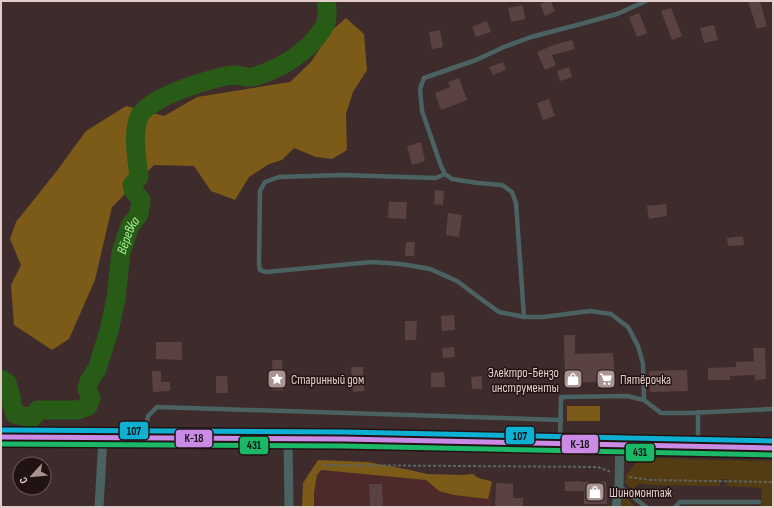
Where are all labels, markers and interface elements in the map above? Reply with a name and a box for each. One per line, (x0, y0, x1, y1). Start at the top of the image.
water label: Вёревка (113, 213, 143, 256)
place label: Электро-Бензо инструменты (488, 365, 559, 396)
place icon: Старинный дом (266, 368, 288, 390)
shop icon: Электро-Бензо инструменты (562, 368, 584, 390)
supermarket icon: Пятёрочка (595, 368, 617, 390)
place label: Старинный дом (291, 372, 364, 388)
place label: Пятёрочка (620, 372, 671, 388)
line badge: 107 (119, 421, 149, 440)
text: 107 (127, 425, 141, 438)
line badge: 107 (505, 426, 535, 445)
line badge: К-18 (175, 429, 213, 448)
text: 107 (513, 430, 527, 443)
text: К-18 (185, 432, 203, 445)
line badge: К-18 (561, 434, 599, 454)
line badge: 431 (239, 436, 269, 455)
text: К-18 (571, 438, 589, 451)
text: 431 (247, 439, 262, 452)
line badge: 431 (625, 443, 655, 462)
text: 431 (633, 446, 648, 459)
north arrow (12, 456, 52, 496)
text: С (16, 475, 31, 486)
shop icon: Шиномонтаж (584, 481, 606, 503)
place label: Шиномонтаж (609, 485, 672, 501)

